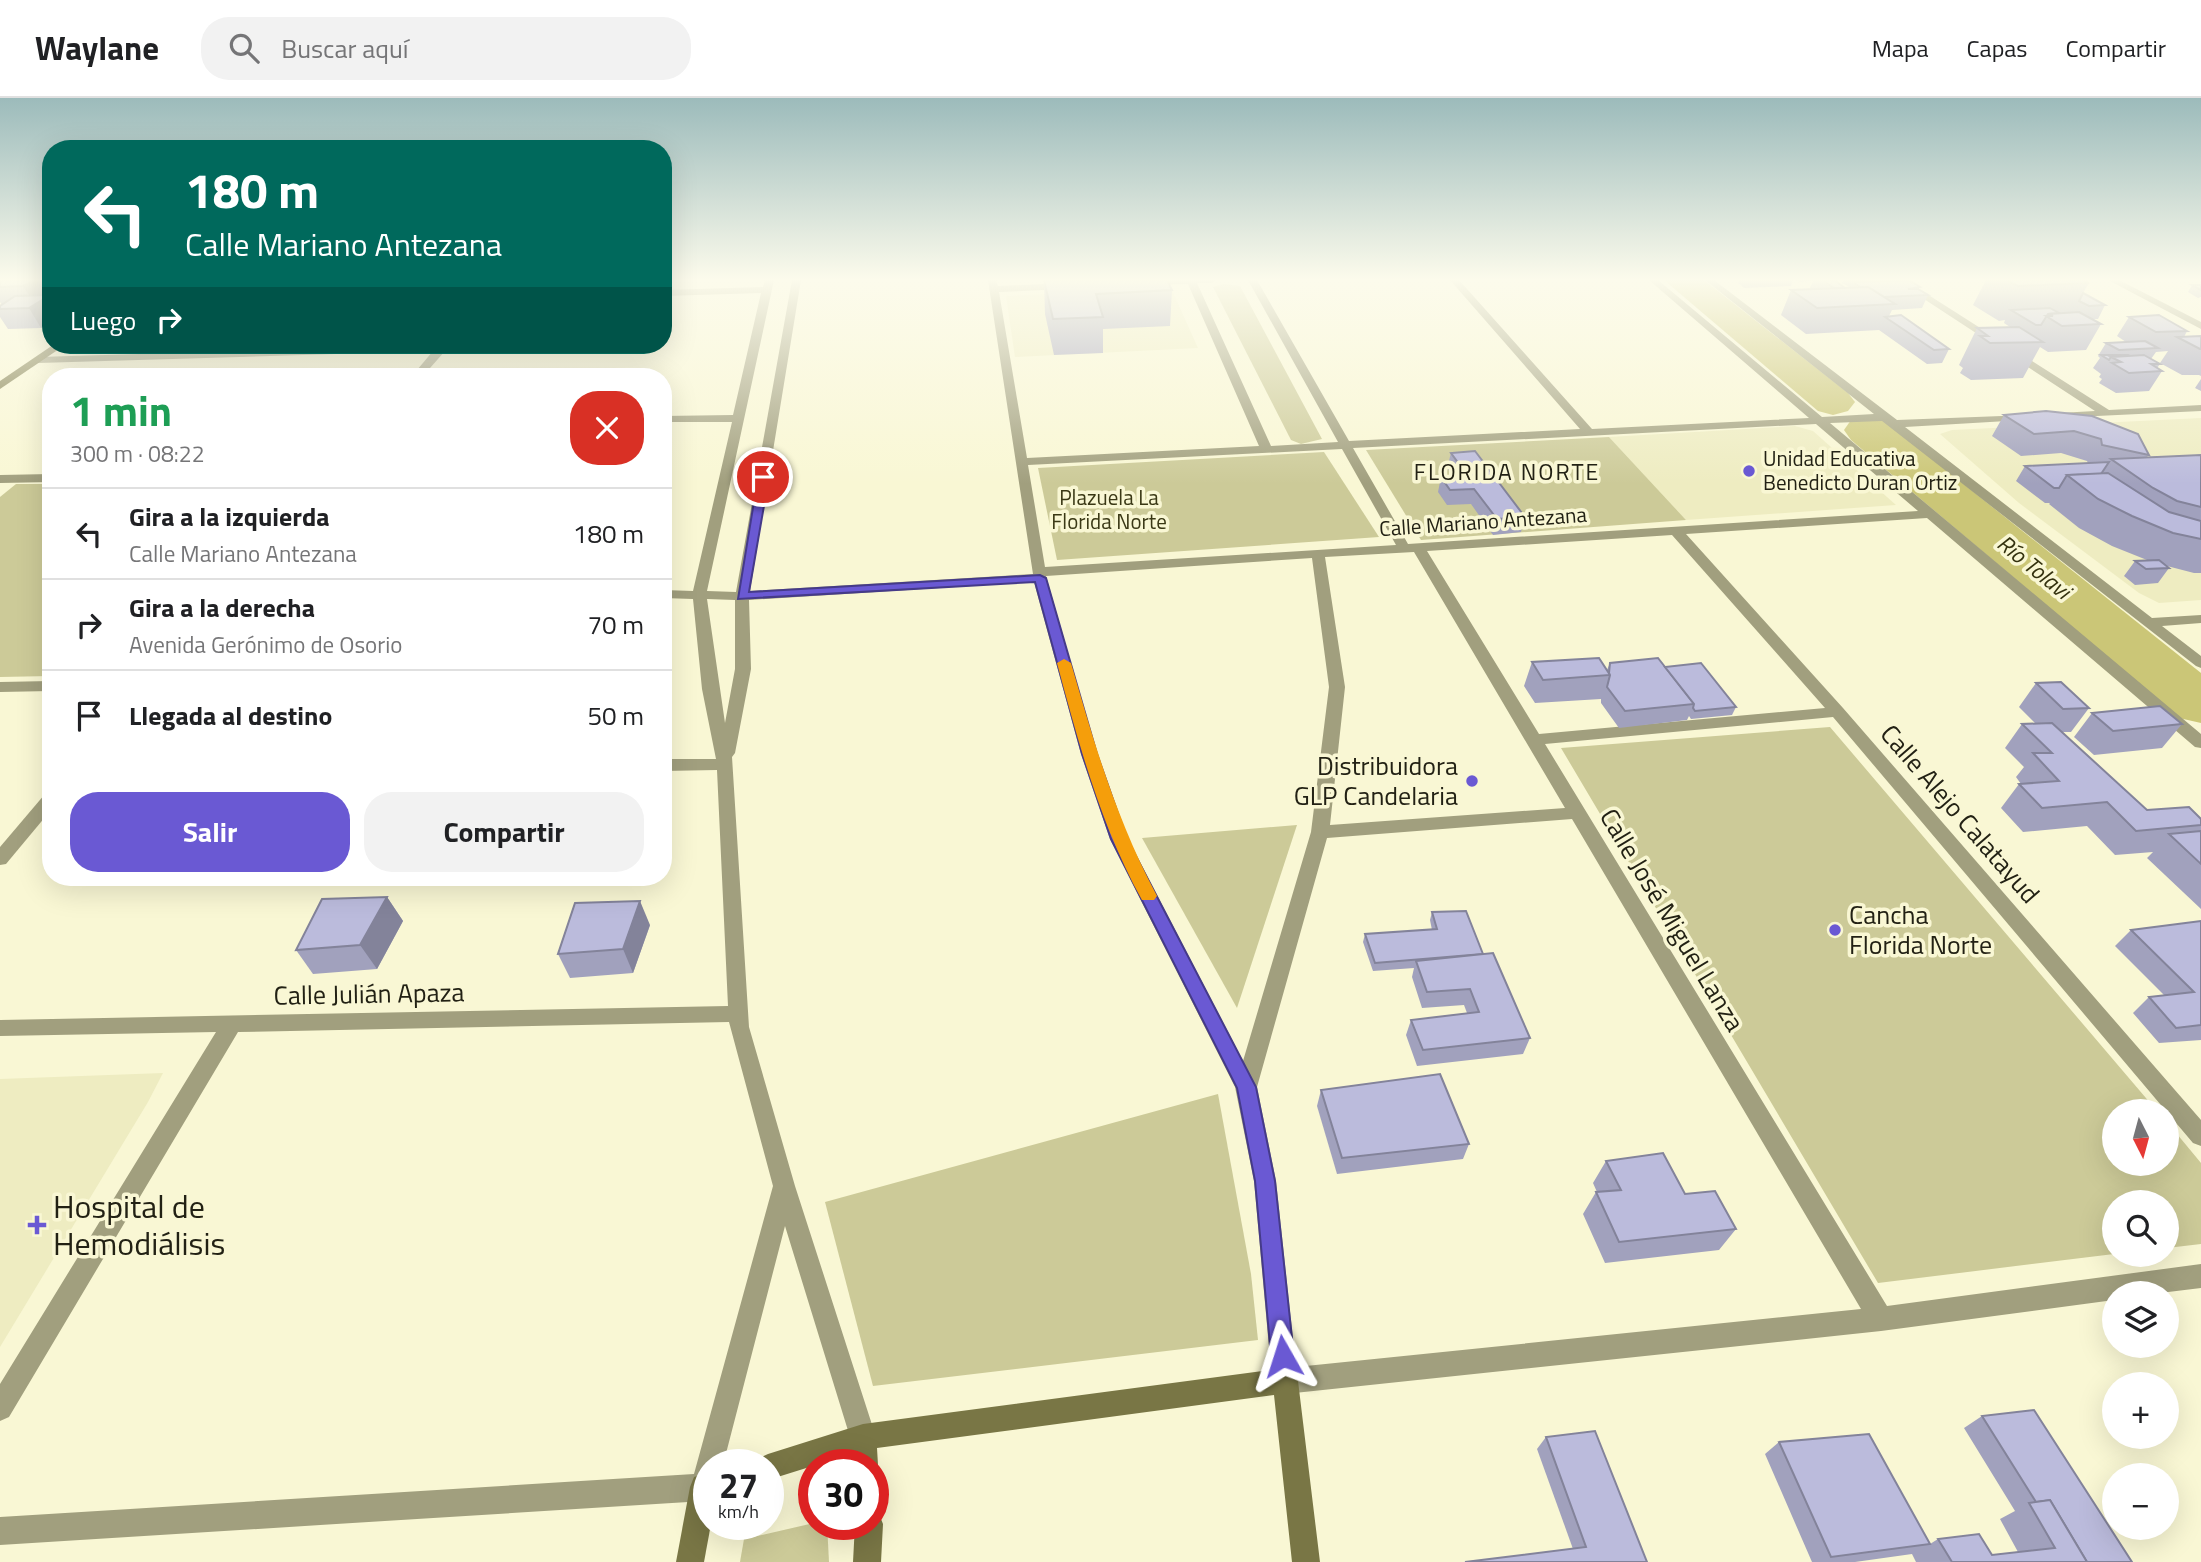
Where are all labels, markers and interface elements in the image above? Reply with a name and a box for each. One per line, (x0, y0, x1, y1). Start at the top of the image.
search box (201, 17, 691, 80)
text: Waylane (35, 23, 159, 73)
icon: search (225, 29, 263, 67)
text: Buscar aquí (281, 29, 408, 68)
text: Mapa (1872, 30, 1929, 66)
text: Capas (1967, 30, 2027, 66)
text: Compartir (2065, 30, 2166, 66)
text: 180 m (185, 152, 319, 227)
icon: left (70, 168, 161, 259)
text: Calle Mariano Antezana (185, 220, 502, 268)
text: Luego (70, 301, 136, 340)
icon: right (150, 301, 188, 339)
text: 1 min (70, 378, 172, 442)
button: close (570, 391, 644, 465)
text: 300 m · 08:22 (70, 436, 205, 471)
place label: Unidad Educativa Benedicto Duran Ortiz (1763, 442, 1957, 498)
pin (733, 447, 793, 507)
district label: FLORIDA NORTE (1414, 454, 1600, 489)
icon: arrive (744, 458, 782, 496)
marker: Unidad Educativa Benedicto Duran Ortiz (1741, 463, 1757, 479)
park label: Plazuela La Florida Norte (1051, 481, 1167, 537)
text: Gira a la izquierda (129, 497, 330, 536)
street label: Calle Mariano Antezana (1378, 498, 1588, 544)
text: 180 m (573, 514, 644, 553)
icon: left (70, 515, 108, 553)
water label: Río Tolavi (1990, 526, 2081, 609)
text: Calle Mariano Antezana (129, 536, 357, 571)
text: Gira a la derecha (129, 588, 315, 627)
text: 70 m (587, 605, 644, 644)
icon: right (70, 606, 108, 644)
text: Avenida Gerónimo de Osorio (129, 627, 402, 662)
text: Llegada al destino (129, 696, 332, 735)
text: 50 m (587, 696, 644, 735)
icon: arrive (70, 697, 108, 735)
street label: Calle Alejo Calatayud (1871, 716, 2049, 912)
place label: Distribuidora GLP Candelaria (1294, 746, 1458, 815)
marker: Distribuidora GLP Candelaria (1464, 773, 1480, 789)
button: Salir (70, 792, 350, 872)
button: Compartir (364, 792, 644, 872)
street label: Calle José Miguel Lanza (1590, 801, 1755, 1039)
place label: Cancha Florida Norte (1849, 895, 1992, 964)
marker: Cancha Florida Norte (1827, 922, 1843, 938)
street label: Calle Julián Apaza (273, 972, 465, 1015)
north arrow (2102, 1099, 2179, 1176)
map controls (2102, 1099, 2179, 1540)
place label: Hospital de Hemodiálisis (53, 1182, 225, 1267)
button: search (2102, 1190, 2179, 1267)
marker: Hospital de Hemodiálisis (27, 1215, 47, 1235)
button: layers (2102, 1281, 2179, 1358)
position arrow (1246, 1319, 1320, 1393)
button: + (2102, 1372, 2179, 1449)
speed limit sign: 30 (798, 1449, 889, 1540)
text: 27 (719, 1458, 758, 1512)
button: − (2102, 1463, 2179, 1540)
text: km/h (718, 1498, 759, 1525)

